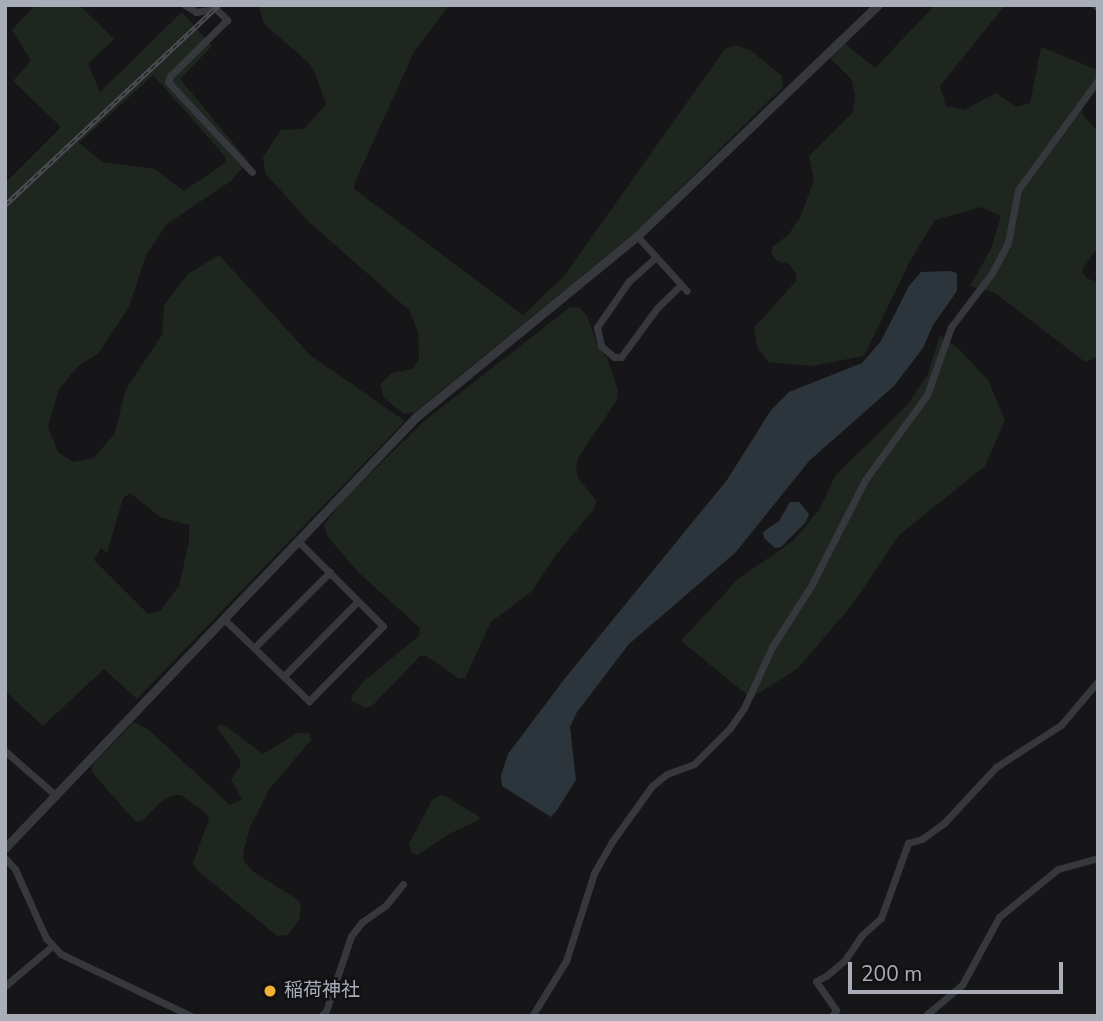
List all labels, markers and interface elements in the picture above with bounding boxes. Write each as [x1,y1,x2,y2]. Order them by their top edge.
scale bar [851,948,1066,992]
text: 200 m [861,960,922,988]
place label: 稲荷神社 [284,980,360,1002]
marker: 稲荷神社 [262,983,278,999]

